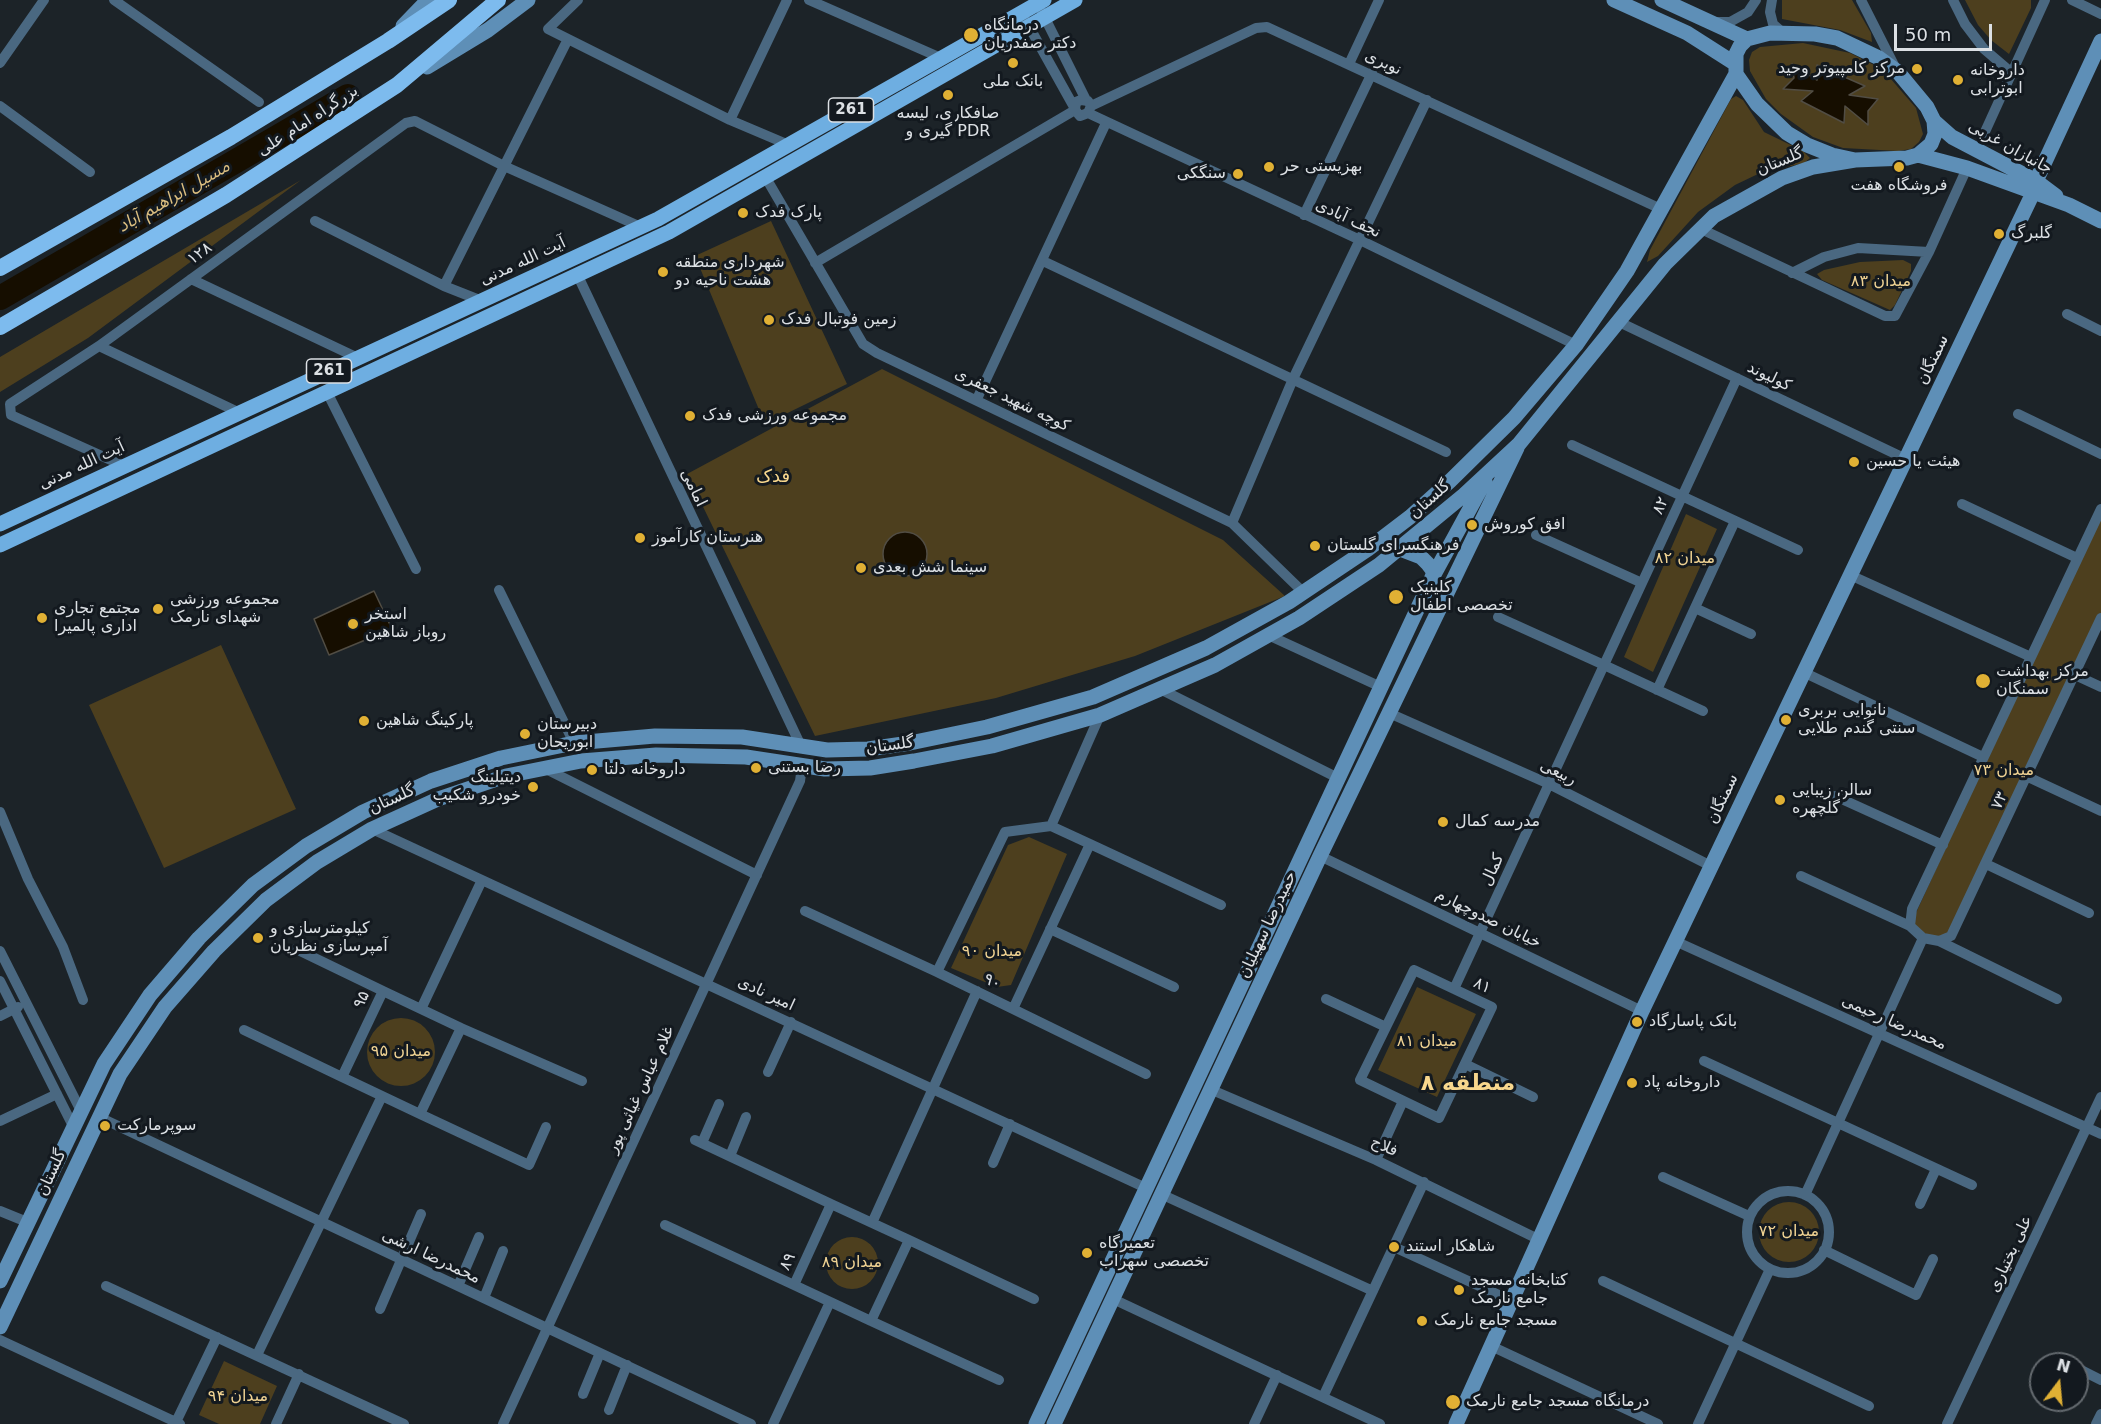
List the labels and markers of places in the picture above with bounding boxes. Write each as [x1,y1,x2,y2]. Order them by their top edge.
place label: درمانگاه دکتر صفدریان [984,16,1076,54]
marker: درمانگاه دکتر صفدریان [962,26,980,44]
marker: بانک ملی [1006,56,1020,70]
place label: مرکز کامپیوتر وحید [1778,59,1905,79]
place label: داروخانه ابوترابی [1970,61,2025,99]
marker: مرکز کامپیوتر وحید [1910,62,1924,76]
place label: بانک ملی [983,72,1043,92]
marker: داروخانه ابوترابی [1951,73,1965,87]
marker: صافکاری، لیسه گیری و PDR [941,88,955,102]
place label: صافکاری، لیسه گیری و PDR [897,104,999,142]
place label: بهزیستی حر [1281,157,1362,177]
marker: بهزیستی حر [1262,160,1276,174]
marker: فروشگاه هفت [1892,160,1906,174]
place label: سنگکی [1177,164,1226,184]
marker: سنگکی [1231,167,1245,181]
place label: فروشگاه هفت [1850,176,1948,196]
place label: پارک فدک [755,203,822,223]
marker: پارک فدک [736,206,750,220]
place label: گلبرگ [2011,224,2052,244]
marker: گلبرگ [1992,227,2006,241]
place label: شهرداری منطقه هشت ناحیه دو [675,253,785,291]
marker: شهرداری منطقه هشت ناحیه دو [656,265,670,279]
place label: زمین فوتبال فدک [781,310,897,330]
marker: زمین فوتبال فدک [762,313,776,327]
place label: مجموعه ورزشی فدک [702,406,847,426]
marker: مجموعه ورزشی فدک [683,409,697,423]
place label: هیئت یا حسین [1866,452,1960,472]
marker: هیئت یا حسین [1847,455,1861,469]
place label: افق کوروش [1484,515,1565,535]
marker: افق کوروش [1465,518,1479,532]
place label: هنرستان کارآموز [652,528,763,548]
marker: هنرستان کارآموز [633,531,647,545]
place label: فرهنگسرای گلستان [1327,536,1459,556]
marker: فرهنگسرای گلستان [1308,539,1322,553]
place label: سینما شش بعدی [873,558,987,578]
marker: سینما شش بعدی [854,561,868,575]
place label: کلینیک تخصصی اطفال [1410,578,1513,616]
marker: کلینیک تخصصی اطفال [1387,588,1405,606]
place label: مجموعه ورزشی شهدای نارمک [170,590,280,628]
place label: مجتمع تجاری اداری پالمیرا [54,599,140,637]
marker: مجموعه ورزشی شهدای نارمک [151,602,165,616]
place label: استخر روباز شاهین [365,605,446,643]
marker: مجتمع تجاری اداری پالمیرا [35,611,49,625]
marker: استخر روباز شاهین [346,617,360,631]
place label: مرکز بهداشت سمنگان [1996,662,2089,700]
marker: مرکز بهداشت سمنگان [1974,672,1992,690]
place label: نانوایی بربری سنتی گندم طلایی [1798,701,1915,739]
place label: پارکینگ شاهین [376,711,473,731]
marker: نانوایی بربری سنتی گندم طلایی [1779,713,1793,727]
marker: پارکینگ شاهین [357,714,371,728]
place label: دبیرستان ابوریحان [537,715,597,753]
marker: دبیرستان ابوریحان [518,727,532,741]
place label: رضا بستنی [768,758,841,778]
place label: داروخانه دلتا [604,760,686,780]
marker: رضا بستنی [749,761,763,775]
marker: داروخانه دلتا [585,763,599,777]
place label: دیتیلینگ خودرو شکیب [432,768,521,806]
marker: دیتیلینگ خودرو شکیب [526,780,540,794]
place label: سالن زیبایی گلچهره [1792,781,1872,819]
marker: سالن زیبایی گلچهره [1773,793,1787,807]
place label: مدرسه کمال [1455,812,1540,832]
marker: مدرسه کمال [1436,815,1450,829]
place label: کیلومترسازی و آمپرسازی نظریان [270,919,388,957]
marker: کیلومترسازی و آمپرسازی نظریان [251,931,265,945]
place label: بانک پاسارگاد [1649,1012,1737,1032]
marker: بانک پاسارگاد [1630,1015,1644,1029]
place label: داروخانه پاد [1644,1073,1720,1093]
marker: داروخانه پاد [1625,1076,1639,1090]
place label: سوپرمارکت [117,1116,196,1136]
marker: سوپرمارکت [98,1119,112,1133]
place label: تعمیرگاه تخصصی سهراب [1099,1234,1209,1272]
place label: شاهکار استند [1406,1237,1495,1257]
marker: شاهکار استند [1387,1240,1401,1254]
marker: تعمیرگاه تخصصی سهراب [1080,1246,1094,1260]
place label: کتابخانه مسجد جامع نارمک [1471,1271,1568,1309]
marker: کتابخانه مسجد جامع نارمک [1452,1283,1466,1297]
place label: مسجد جامع نارمک [1434,1311,1558,1331]
marker: مسجد جامع نارمک [1415,1314,1429,1328]
place label: درمانگاه مسجد جامع نارمک [1466,1392,1649,1412]
marker: درمانگاه مسجد جامع نارمک [1444,1393,1462,1411]

